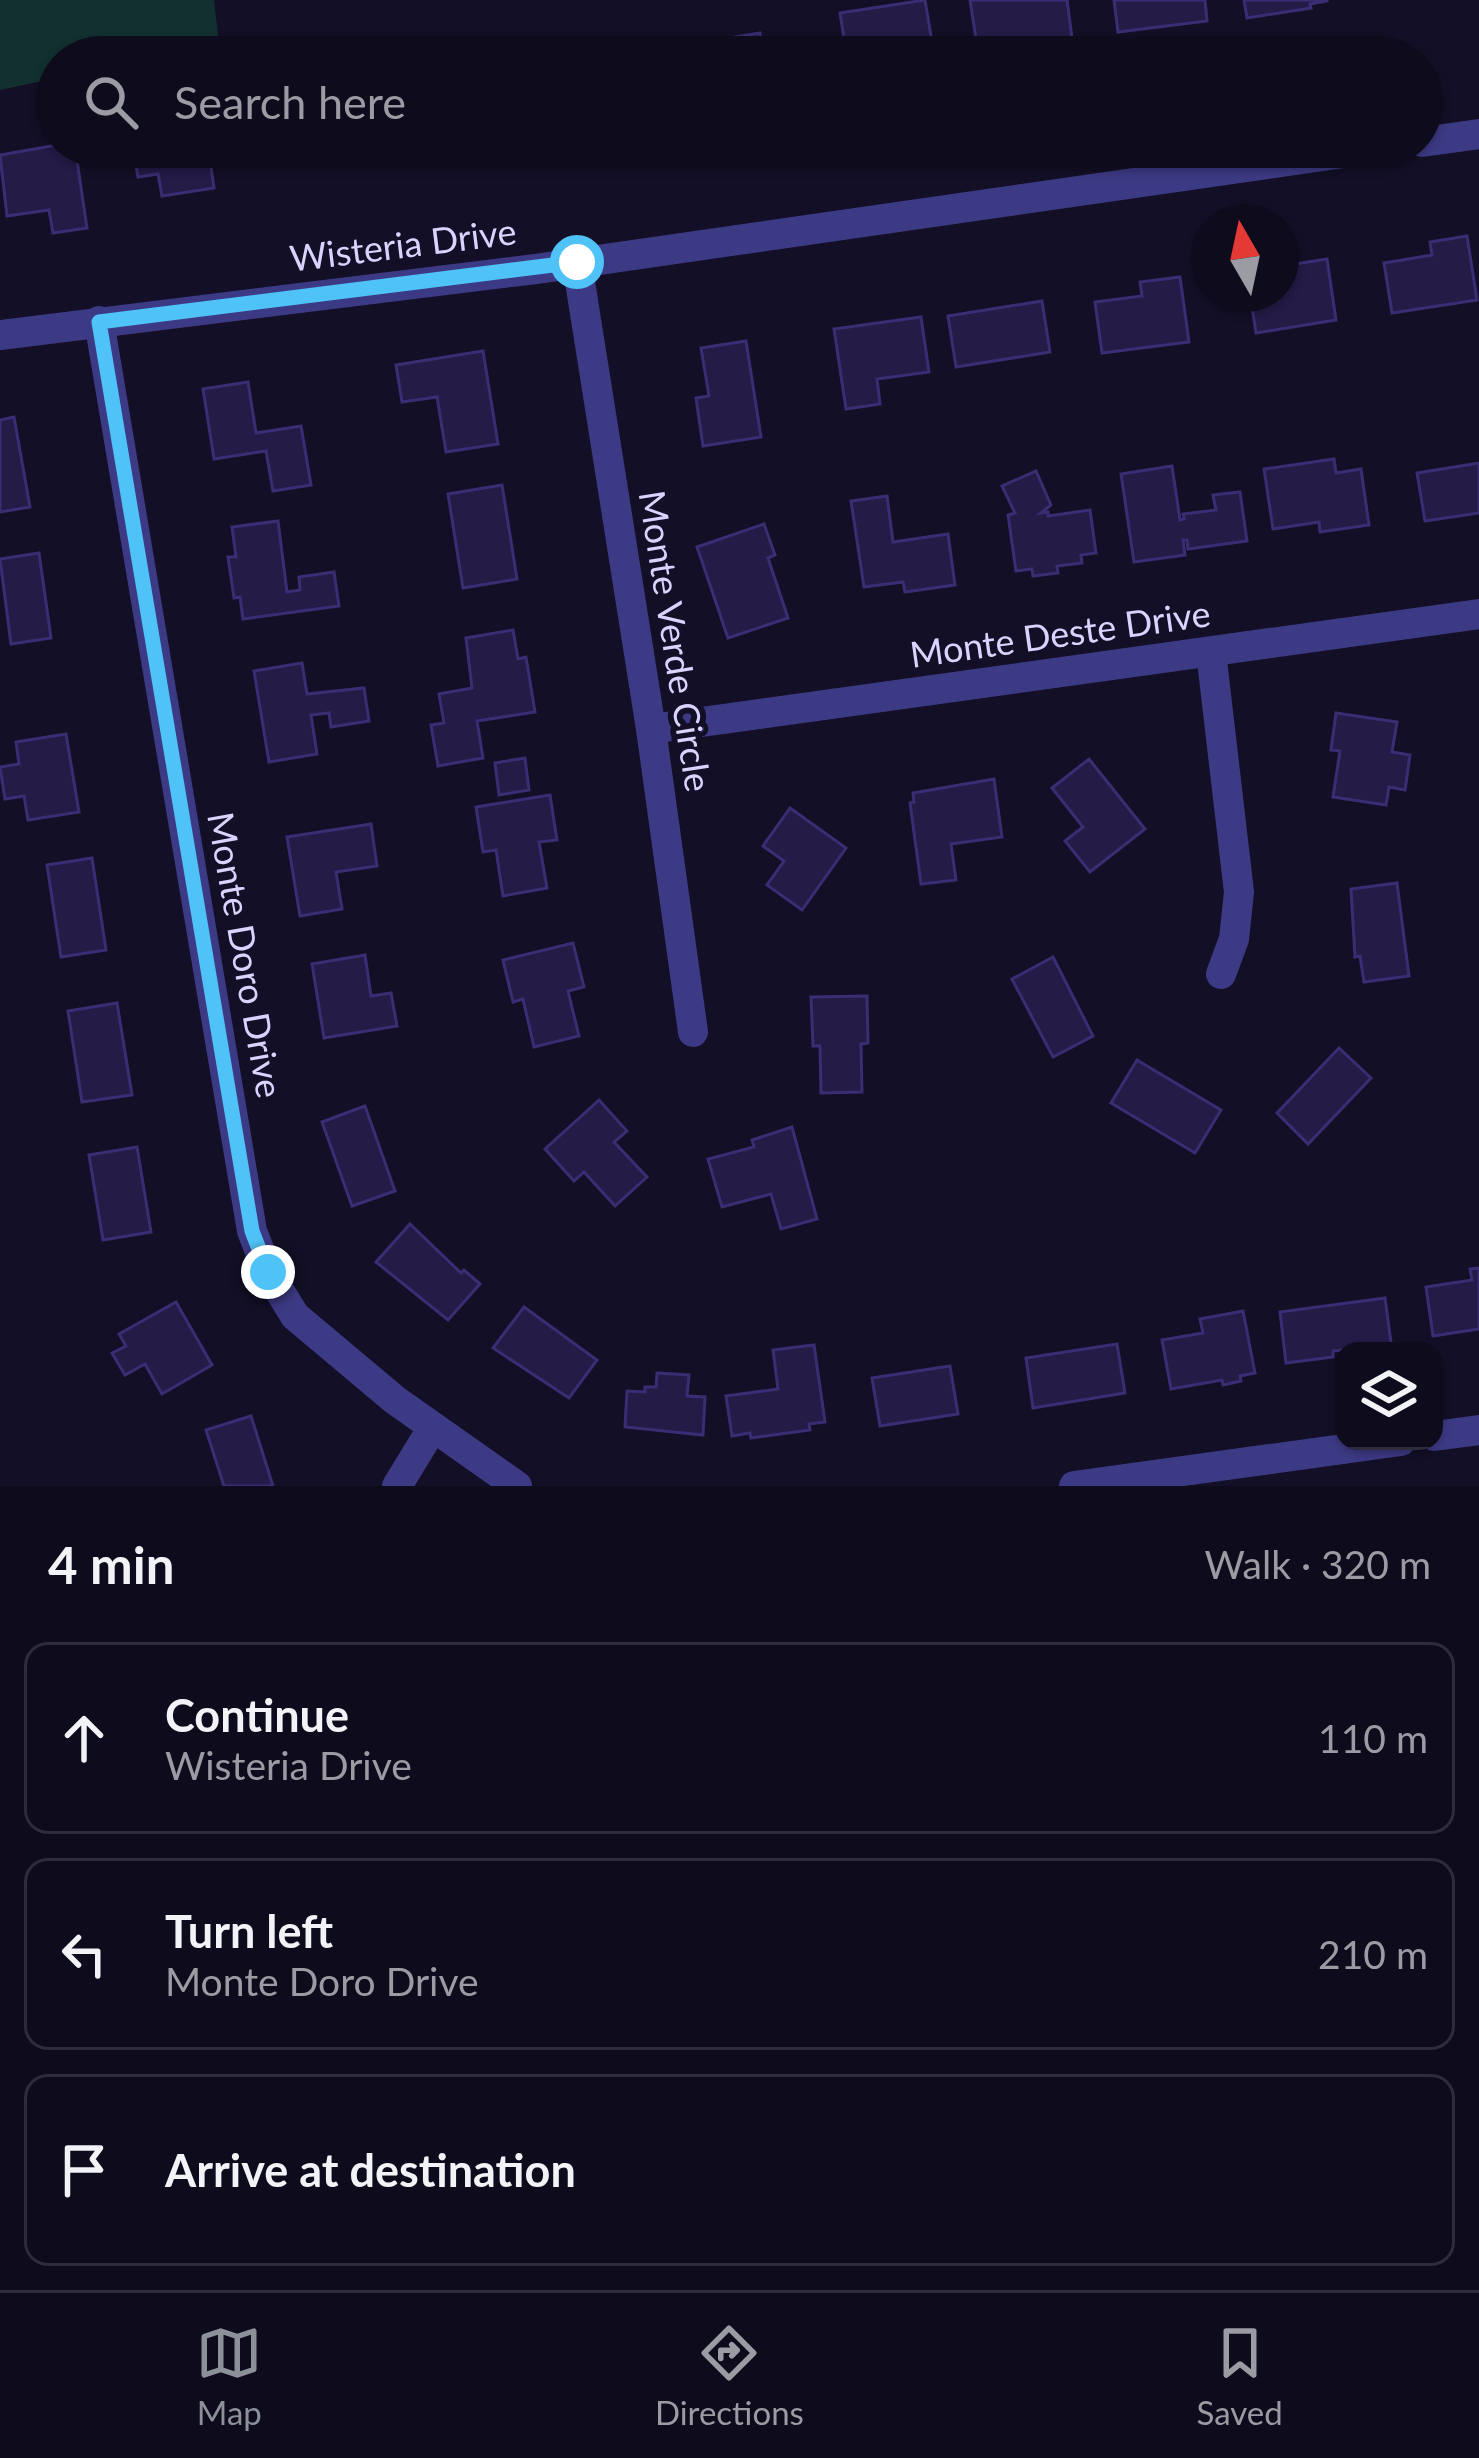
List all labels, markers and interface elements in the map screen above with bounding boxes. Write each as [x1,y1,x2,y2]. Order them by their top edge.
search box [36,36,1443,168]
icon: search [78,69,144,135]
text: Search here [174,75,406,129]
north arrow [1191,204,1299,312]
street label: Wisteria Drive [287,208,519,280]
route start [550,235,604,289]
street label: Monte Verde Circle [630,487,722,794]
street label: Monte Deste Drive [907,590,1213,676]
street label: Monte Doro Drive [199,808,293,1101]
route end [241,1245,295,1299]
map controls [1335,1342,1443,1450]
button: layers [1335,1342,1443,1450]
text: 4 min [48,1534,174,1595]
text: Walk · 320 m [1204,1541,1431,1587]
text: Continue [165,1688,349,1742]
icon: ahead [51,1705,117,1771]
text: 110 m [1318,1715,1428,1761]
text: Wisteria Drive [165,1742,412,1788]
text: Turn left [165,1904,333,1958]
icon: left [51,1921,117,1987]
text: 210 m [1318,1931,1428,1977]
text: Monte Doro Drive [165,1958,479,2004]
icon: arrive [51,2137,117,2203]
text: Arrive at destination [165,2143,576,2197]
tab: Map [196,2320,262,2432]
tab: Directions [655,2320,804,2432]
tab: Saved [1196,2320,1283,2432]

